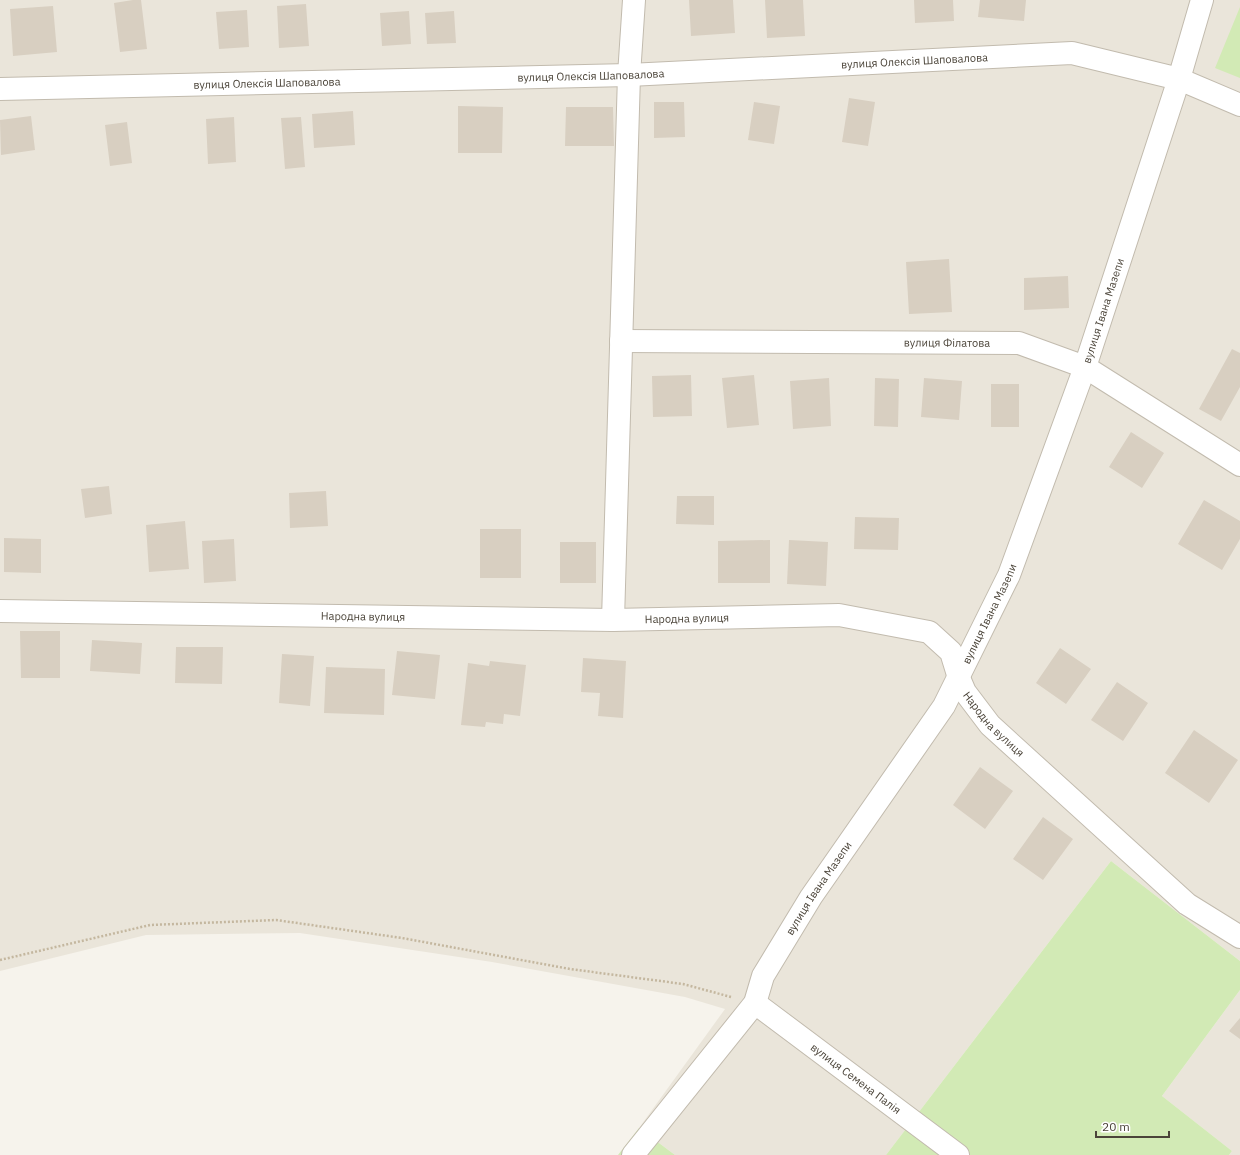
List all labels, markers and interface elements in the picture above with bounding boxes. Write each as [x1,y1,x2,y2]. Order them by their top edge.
street label: вулиця Олексія Шаповалова [841,50,988,71]
street label: вулиця Олексія Шаповалова [517,66,665,84]
street label: вулиця Олексія Шаповалова [193,74,341,92]
street label: вулиця Івана Мазепи [1080,257,1127,365]
street label: вулиця Філатова [904,335,990,350]
street label: вулиця Івана Мазепи [959,562,1019,666]
street label: Народна вулиця [321,609,405,624]
street label: Народна вулиця [645,610,729,626]
street label: Народна вулиця [960,689,1027,760]
street label: вулиця Івана Мазепи [783,839,855,938]
street label: вулиця Семена Палія [808,1040,904,1117]
scale bar [1096,1113,1169,1139]
text: 20 m [1102,1119,1130,1134]

